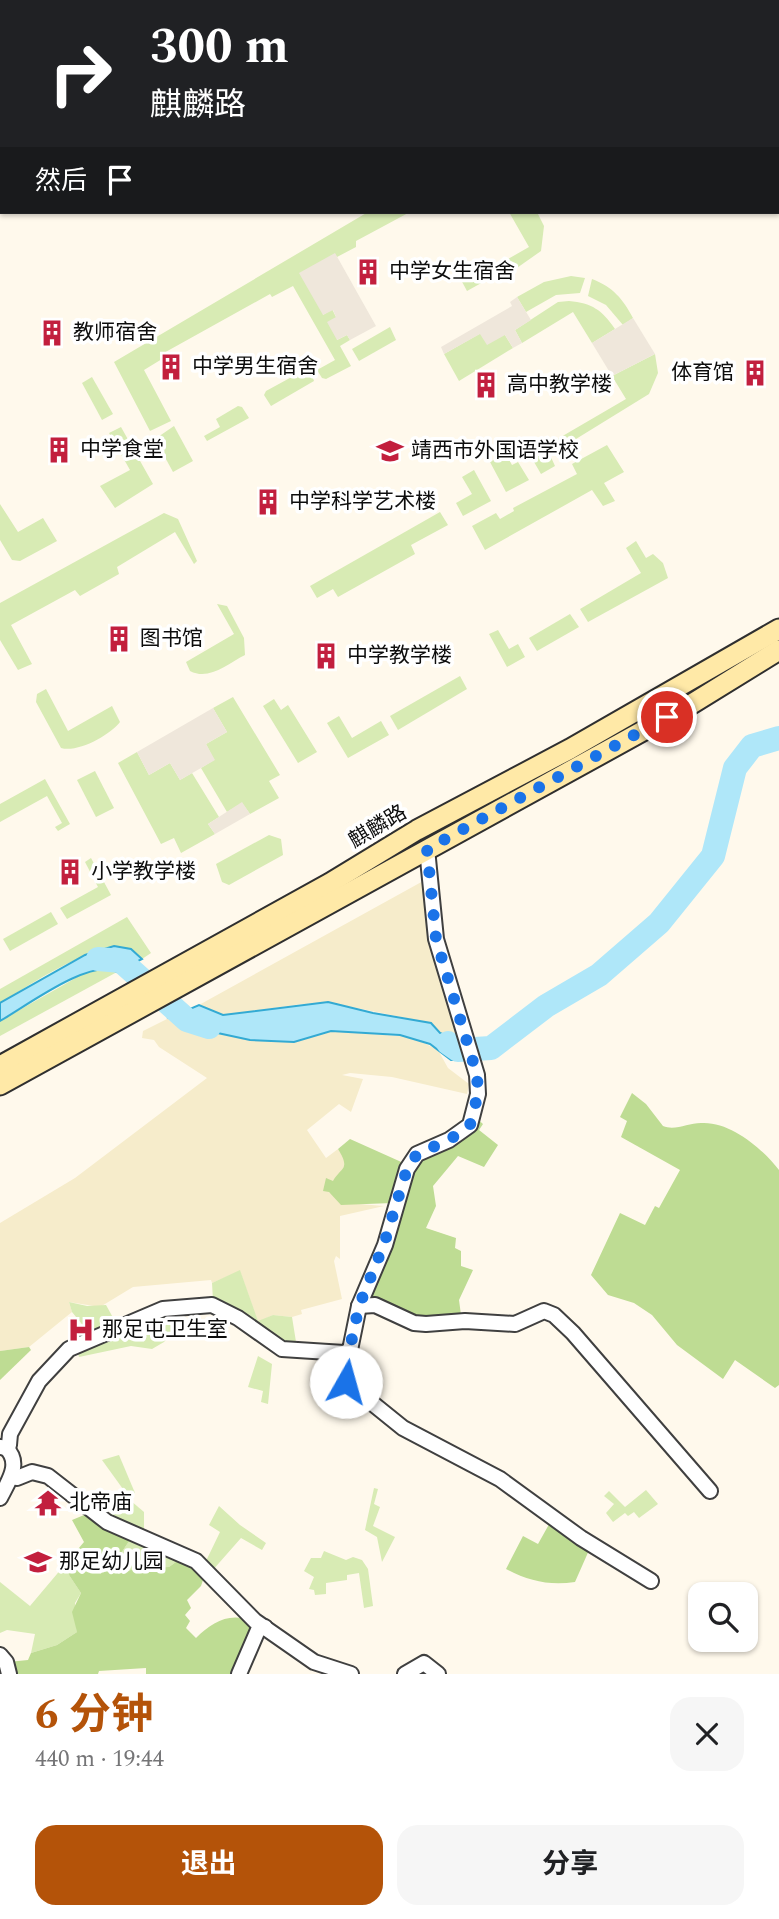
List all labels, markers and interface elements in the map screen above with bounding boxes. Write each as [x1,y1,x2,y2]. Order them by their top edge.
text: 300 m [150,10,289,85]
icon: right [35,28,126,119]
text: 麒麟路 [150,81,246,130]
text: 然后 [35,161,87,201]
icon: arrive [101,161,139,199]
place label: 中学女生宿舍 [389,256,515,288]
building icon: 中学女生宿舍 [353,257,383,287]
place label: 教师宿舍 [73,317,157,349]
building icon: 教师宿舍 [37,318,67,348]
place label: 中学男生宿舍 [192,351,318,383]
building icon: 中学男生宿舍 [156,352,186,382]
place label: 体育馆 [671,357,734,389]
building icon: 体育馆 [740,358,770,388]
place label: 高中教学楼 [507,369,612,401]
building icon: 高中教学楼 [471,370,501,400]
place label: 中学食堂 [80,434,164,466]
building icon: 中学食堂 [44,435,74,465]
place label: 靖西市外国语学校 [411,435,579,467]
school or university icon: 靖西市外国语学校 [375,436,405,466]
place label: 中学科学艺术楼 [289,486,436,518]
building icon: 中学科学艺术楼 [253,487,283,517]
place label: 图书馆 [140,623,203,655]
building icon: 图书馆 [104,624,134,654]
place label: 中学教学楼 [347,640,452,672]
building icon: 中学教学楼 [311,641,341,671]
pin [637,687,697,747]
icon: arrive [648,698,686,736]
street label: 麒麟路 [343,797,413,857]
place label: 小学教学楼 [91,856,196,888]
building icon: 小学教学楼 [55,857,85,887]
place label: 那足屯卫生室 [102,1314,228,1346]
hospital icon: 那足屯卫生室 [66,1315,96,1345]
position arrow [309,1345,383,1419]
place label: 北帝庙 [69,1487,132,1519]
temple icon: 北帝庙 [33,1488,63,1518]
place label: 那足幼儿园 [59,1546,164,1578]
school or university icon: 那足幼儿园 [23,1547,53,1577]
map controls [688,1582,758,1652]
button: search [688,1582,758,1652]
text: 6 分钟 [35,1684,153,1747]
button: close [670,1697,744,1771]
text: 440 m · 19:44 [35,1742,164,1777]
button: 退出 [35,1825,383,1905]
button: 分享 [397,1825,744,1905]

